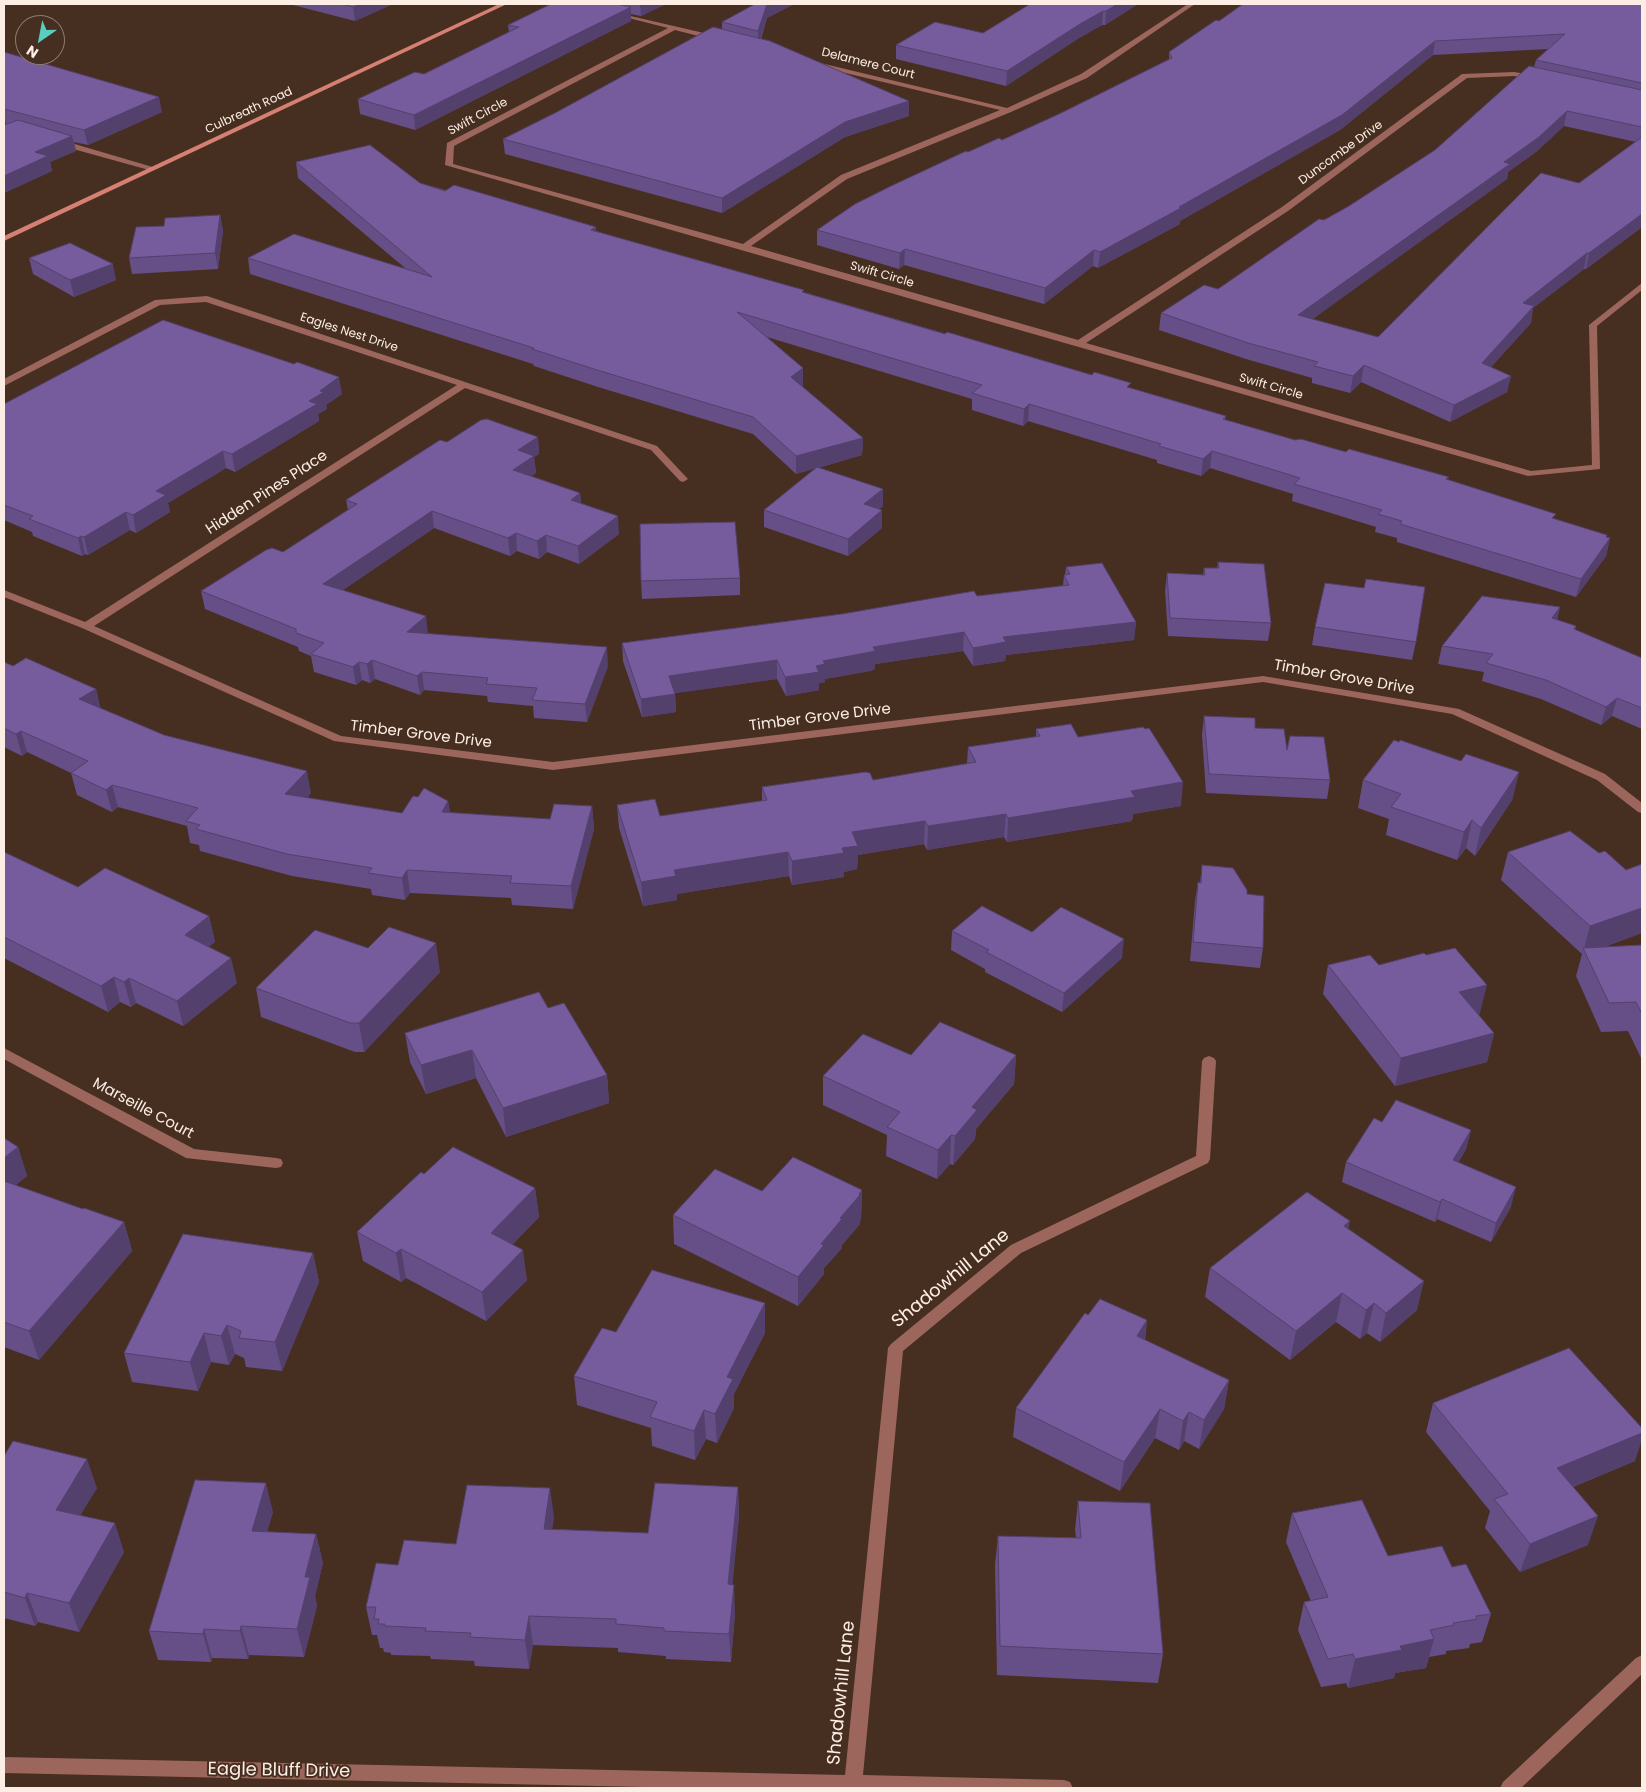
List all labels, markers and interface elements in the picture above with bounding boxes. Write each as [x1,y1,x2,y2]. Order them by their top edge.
north arrow [15,15,65,65]
text: N [23,40,42,63]
street label: Delamere Court [820,45,916,83]
street label: Culbreath Road [203,85,295,137]
street label: Swift Circle [446,95,510,139]
street label: Duncombe Drive [1296,118,1386,188]
street label: Swift Circle [848,259,916,291]
street label: Eagles Nest Drive [298,310,400,356]
street label: Swift Circle [1237,371,1305,403]
street label: Hidden Pines Place [203,447,331,539]
street label: Timber Grove Drive [1272,657,1416,699]
street label: Timber Grove Drive [748,700,892,736]
street label: Timber Grove Drive [349,717,493,753]
street label: Marseille Court [89,1075,197,1143]
street label: Shadowhill Lane [888,1225,1014,1333]
street label: Shadowhill Lane [824,1620,860,1766]
street label: Eagle Bluff Drive [207,1759,351,1783]

